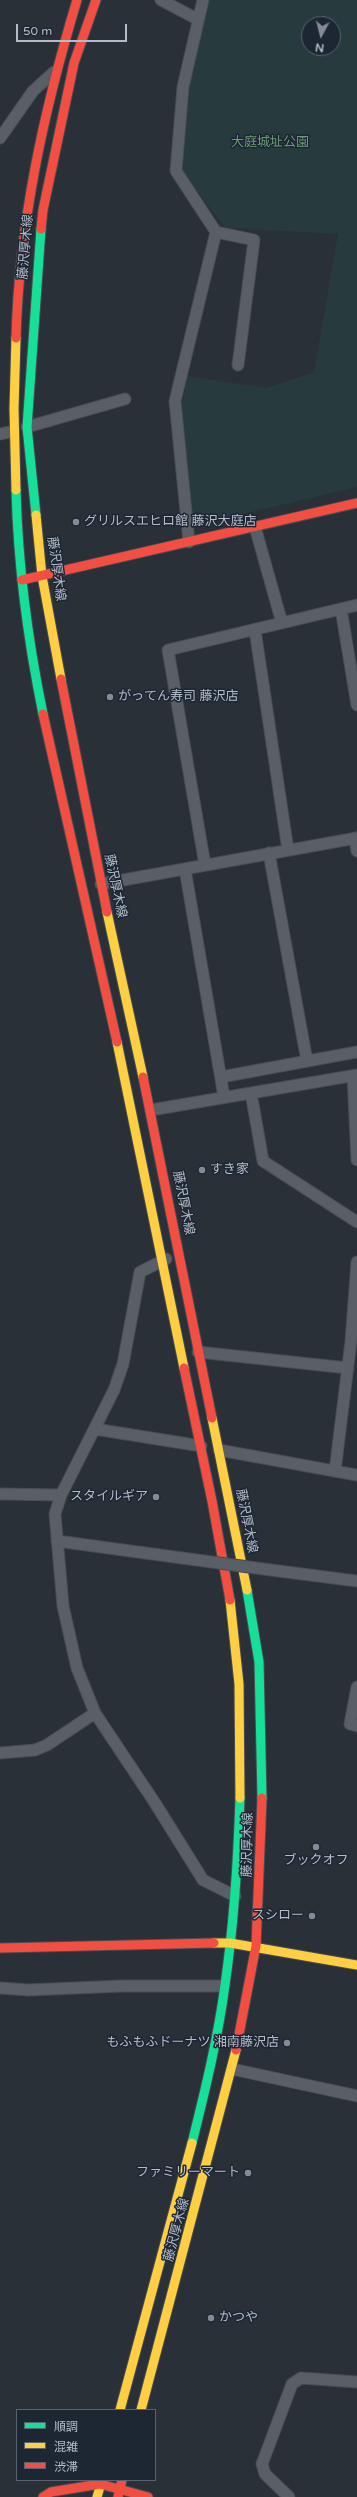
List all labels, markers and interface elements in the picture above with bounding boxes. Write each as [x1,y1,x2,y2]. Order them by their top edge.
scale bar [18,16,129,42]
north arrow [301,16,341,56]
text: 50 m [23,24,52,38]
text: N [314,40,325,54]
park label: 大庭城址公園 [231,135,309,151]
street label: 藤沢厚木線 [15,214,37,280]
place label: グリルスエヒロ館 藤沢大庭店 [84,514,256,530]
marker: グリルスエヒロ館 藤沢大庭店 [71,517,81,527]
street label: 藤沢厚木線 [44,536,68,602]
place label: がってん寿司 藤沢店 [118,689,238,705]
marker: がってん寿司 藤沢店 [105,692,115,702]
street label: 藤沢厚木線 [101,853,129,919]
place label: すき家 [210,1162,249,1178]
marker: すき家 [197,1165,207,1175]
street label: 藤沢厚木線 [169,1170,197,1236]
street label: 藤沢厚木線 [232,1488,260,1554]
place label: スタイルギア [70,1489,148,1505]
marker: スタイルギア [151,1492,161,1502]
street label: 藤沢厚木線 [240,1812,256,1878]
marker: ブックオフ [311,1842,321,1852]
place label: ブックオフ [284,1853,348,1869]
place label: スシロー [252,1908,304,1924]
marker: スシロー [307,1911,317,1921]
place label: もふもふドーナツ 湘南藤沢店 [107,2035,279,2051]
marker: もふもふドーナツ 湘南藤沢店 [282,2038,292,2048]
place label: ファミリーマート [136,2165,240,2181]
marker: ファミリーマート [243,2168,253,2178]
street label: 藤沢厚木線 [161,2197,193,2263]
place label: かつや [219,2310,258,2326]
marker: かつや [206,2313,216,2323]
legend [16,2409,156,2481]
text: 順調 [54,2420,78,2434]
text: 混雑 [54,2440,78,2454]
text: 渋滞 [54,2460,78,2474]

